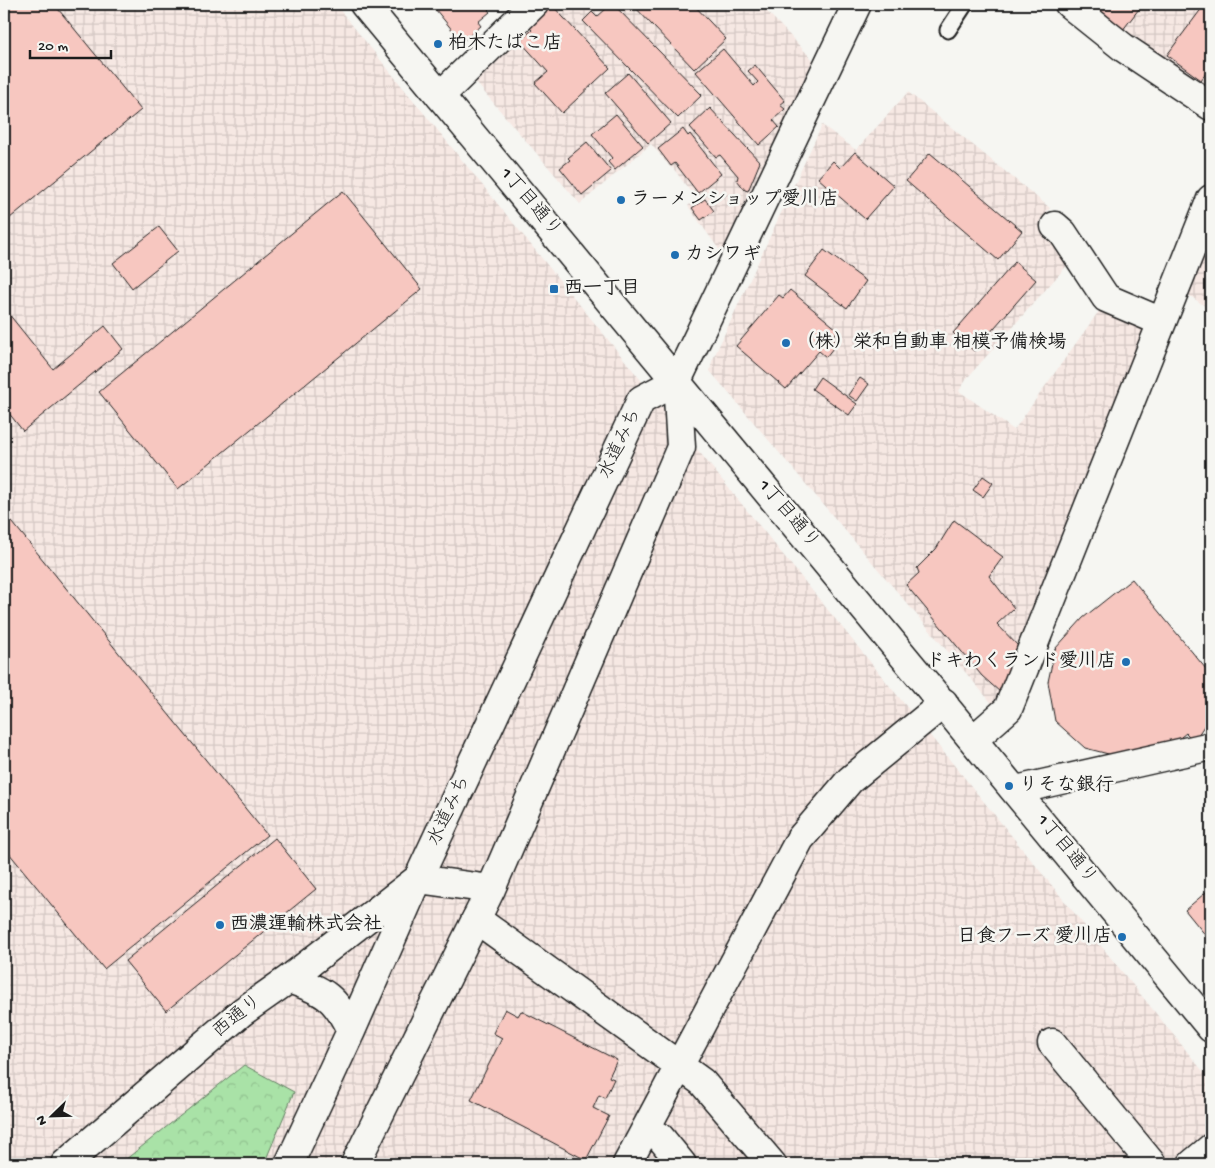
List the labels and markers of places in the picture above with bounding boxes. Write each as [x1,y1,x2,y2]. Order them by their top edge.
place label: 柏木たばこ店 [448,32,562,56]
marker: 柏木たばこ店 [432,38,444,50]
place label: ラーメンショップ愛川店 [631,188,838,212]
marker: ラーメンショップ愛川店 [615,194,627,206]
place label: カシワギ [685,244,761,267]
marker: カシワギ [669,249,681,261]
place label: 西一丁目 [564,278,640,301]
marker: 西一丁目 [548,283,560,295]
place label: （株）栄和自動車 相模予備検場 [796,330,1067,355]
marker: （株）栄和自動車 相模予備検場 [780,337,792,349]
place label: ドキわくランド愛川店 [926,650,1116,674]
marker: ドキわくランド愛川店 [1120,656,1132,668]
place label: りそな銀行 [1019,774,1114,798]
marker: りそな銀行 [1003,780,1015,792]
place label: 西濃運輸株式会社 [230,913,382,937]
marker: 西濃運輸株式会社 [214,919,226,931]
place label: 日食フーズ 愛川店 [957,925,1112,949]
marker: 日食フーズ 愛川店 [1116,931,1128,943]

